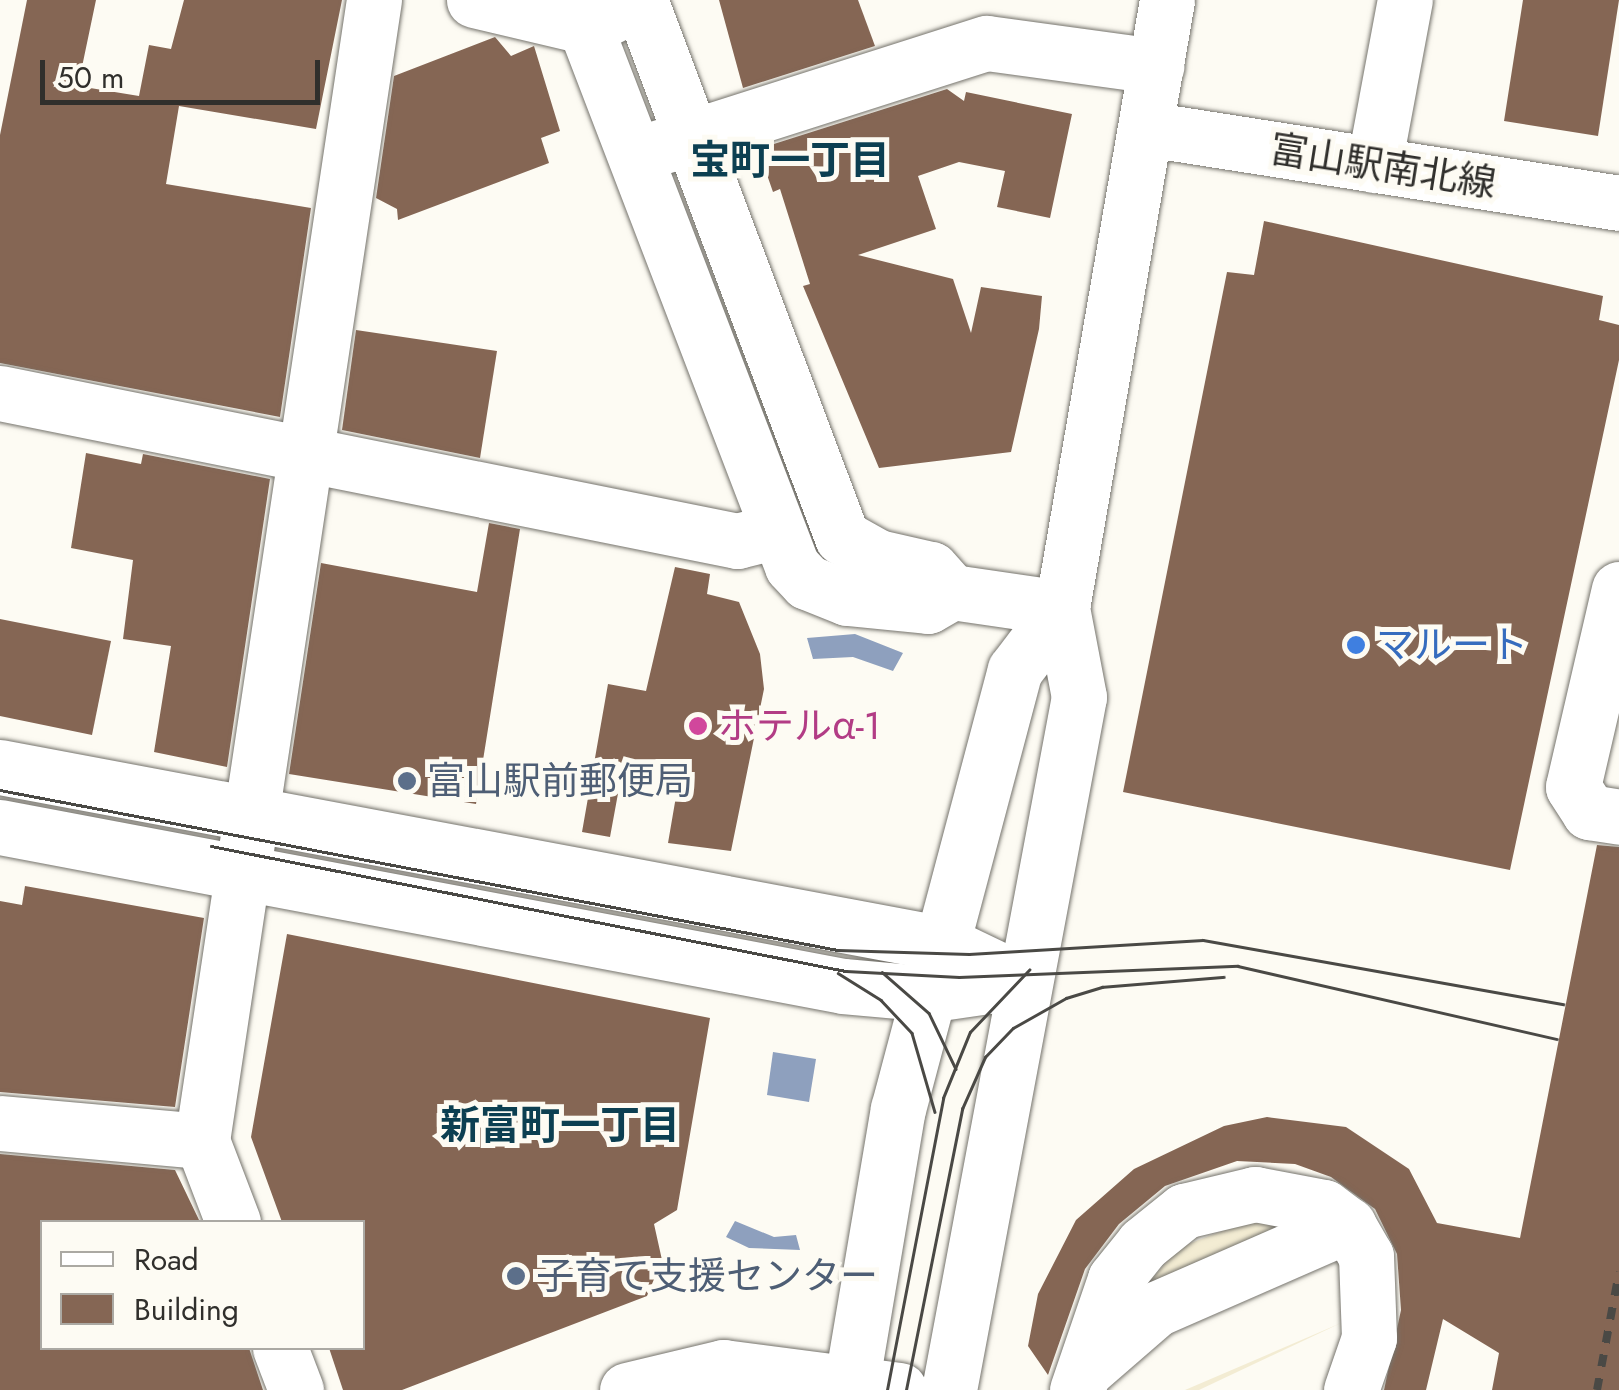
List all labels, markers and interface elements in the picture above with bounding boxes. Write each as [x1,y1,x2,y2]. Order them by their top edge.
scale bar [45,40,325,102]
text: 50 m [57,56,124,99]
street label: 富山駅南北線 [1267,126,1499,206]
district label: 宝町一丁目 [690,136,890,184]
place label: マルート [1376,622,1528,668]
marker: マルート [1345,634,1367,656]
place label: ホテルα-1 [718,703,881,749]
marker: ホテルα-1 [687,715,709,737]
place label: 富山駅前郵便局 [427,758,693,804]
marker: 富山駅前郵便局 [396,770,418,792]
district label: 新富町一丁目 [440,1101,680,1149]
legend [40,1220,365,1350]
text: Road [134,1238,199,1281]
place label: 子育て支援センター [536,1253,878,1299]
marker: 子育て支援センター [505,1265,527,1287]
text: Building [134,1288,239,1331]

